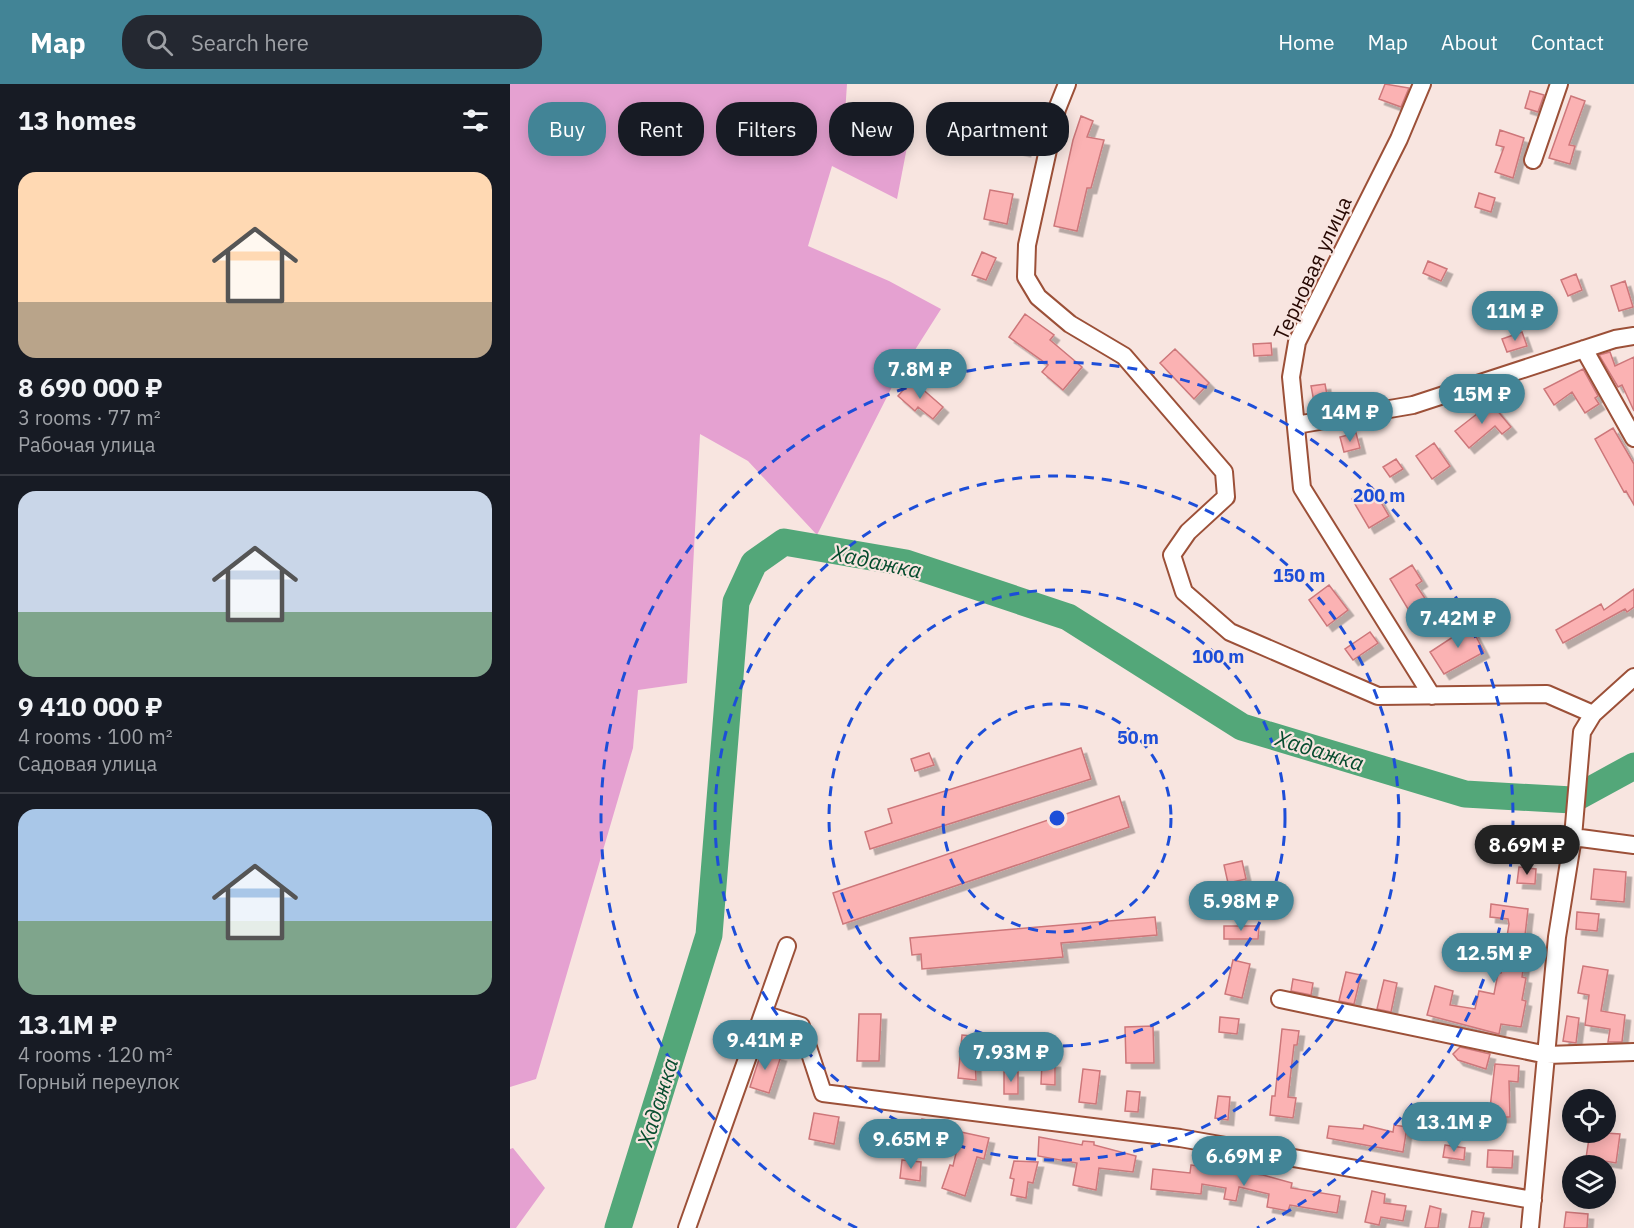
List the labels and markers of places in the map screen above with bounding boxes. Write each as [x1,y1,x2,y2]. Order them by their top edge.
pin: 11M ₽ [1473,291,1557,342]
pin: 7.8M ₽ [871,349,969,400]
pin: 15M ₽ [1440,374,1524,425]
pin: 14M ₽ [1308,392,1392,443]
pin: 7.42M ₽ [1403,598,1513,649]
centre of rings [1047,808,1067,828]
pin: 8.69M ₽ [1472,825,1582,876]
pin: 5.98M ₽ [1186,881,1296,932]
pin: 12.5M ₽ [1439,933,1549,984]
pin: 9.41M ₽ [710,1020,820,1071]
pin: 7.93M ₽ [956,1032,1066,1083]
pin: 13.1M ₽ [1399,1102,1509,1153]
pin: 9.65M ₽ [856,1119,966,1170]
pin: 6.69M ₽ [1189,1136,1299,1187]

